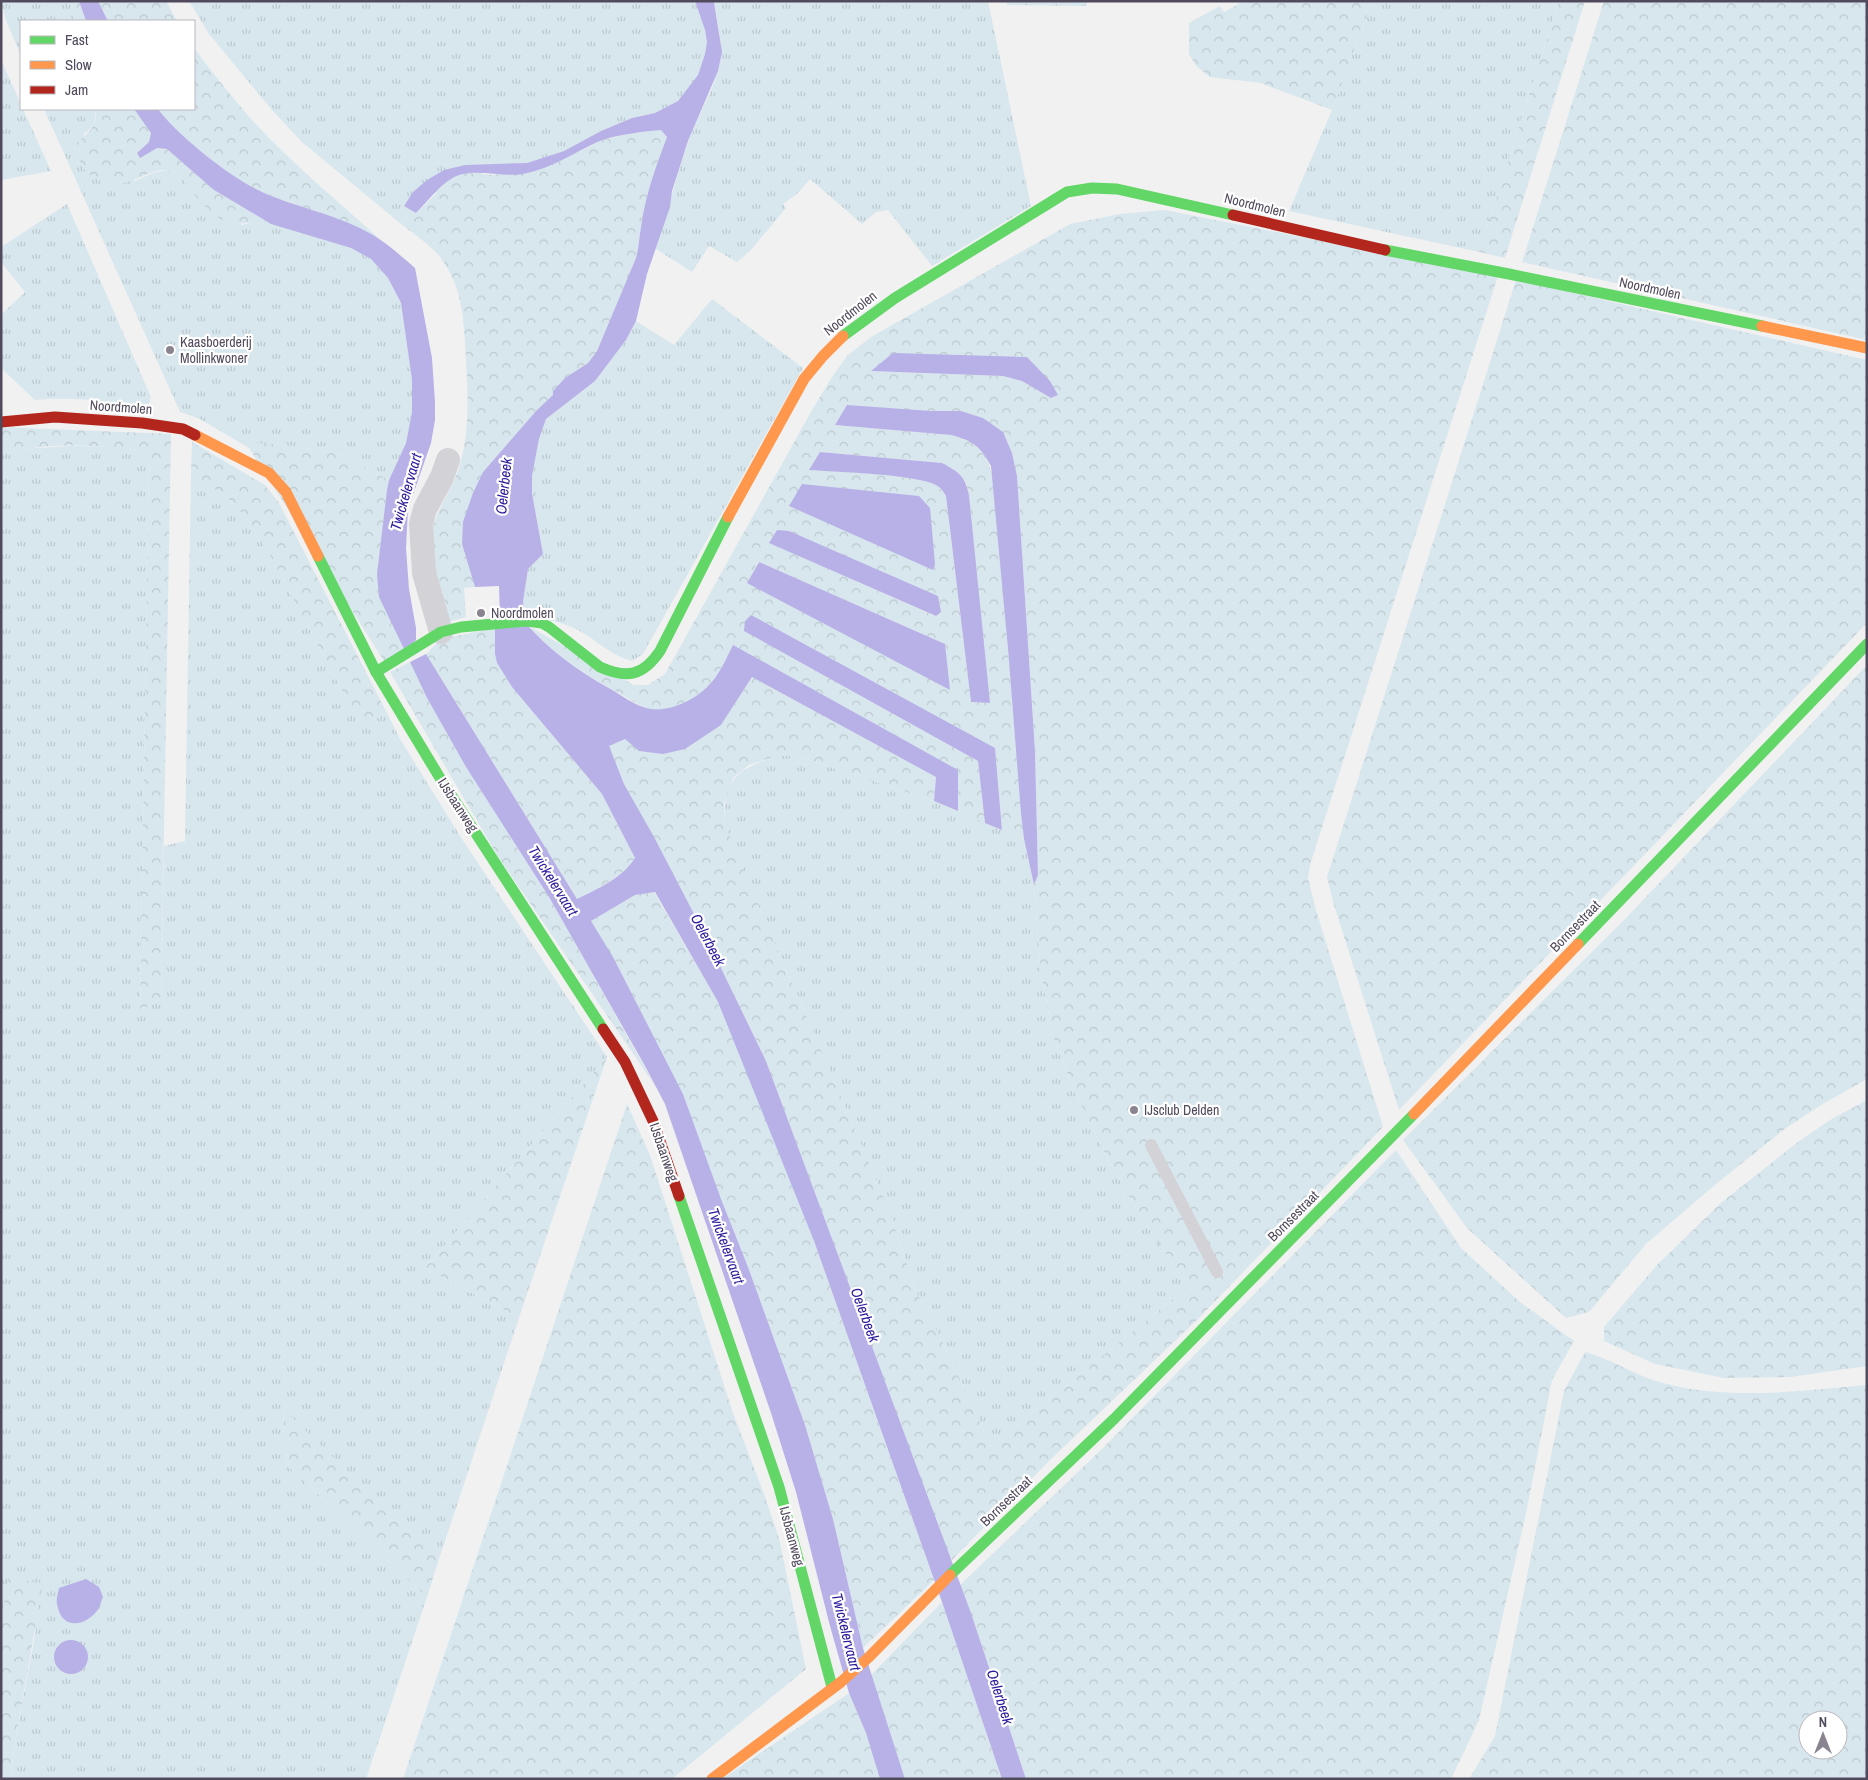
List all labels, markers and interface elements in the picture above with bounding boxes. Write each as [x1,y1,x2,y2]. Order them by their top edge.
legend [20,20,195,110]
text: Fast [65,29,89,50]
text: Slow [65,54,92,75]
text: Jam [65,79,88,100]
street label: Noordmolen [1222,189,1288,221]
street label: Noordmolen [1618,273,1682,303]
street label: Noordmolen [820,287,880,339]
place label: Kaasboerderij Mollinkwoner [180,333,251,367]
marker: Kaasboerderij Mollinkwoner [164,344,176,356]
street label: Noordmolen [89,396,153,418]
water label: Twickelervaart [385,450,427,533]
water label: Oelerbeek [490,456,517,515]
place label: Noordmolen [491,604,554,622]
marker: Noordmolen [475,607,487,619]
street label: IJsbaanweg [434,774,483,836]
water label: Twickelervaart [524,842,584,920]
street label: Bornsestraat [1546,896,1604,956]
water label: Oelerbeek [686,910,731,970]
place label: IJsclub Delden [1144,1101,1219,1119]
marker: IJsclub Delden [1128,1104,1140,1116]
street label: IJsbaanweg [646,1120,683,1184]
street label: Bornsestraat [1264,1187,1322,1245]
water label: Twickelervaart [703,1205,750,1287]
water label: Oelerbeek [846,1285,885,1346]
street label: Bornsestraat [976,1472,1036,1530]
street label: IJsbaanweg [775,1504,809,1569]
water label: Twickelervaart [827,1591,866,1673]
water label: Oelerbeek [982,1667,1019,1728]
north arrow [1798,1710,1848,1760]
text: N [1819,1713,1827,1731]

